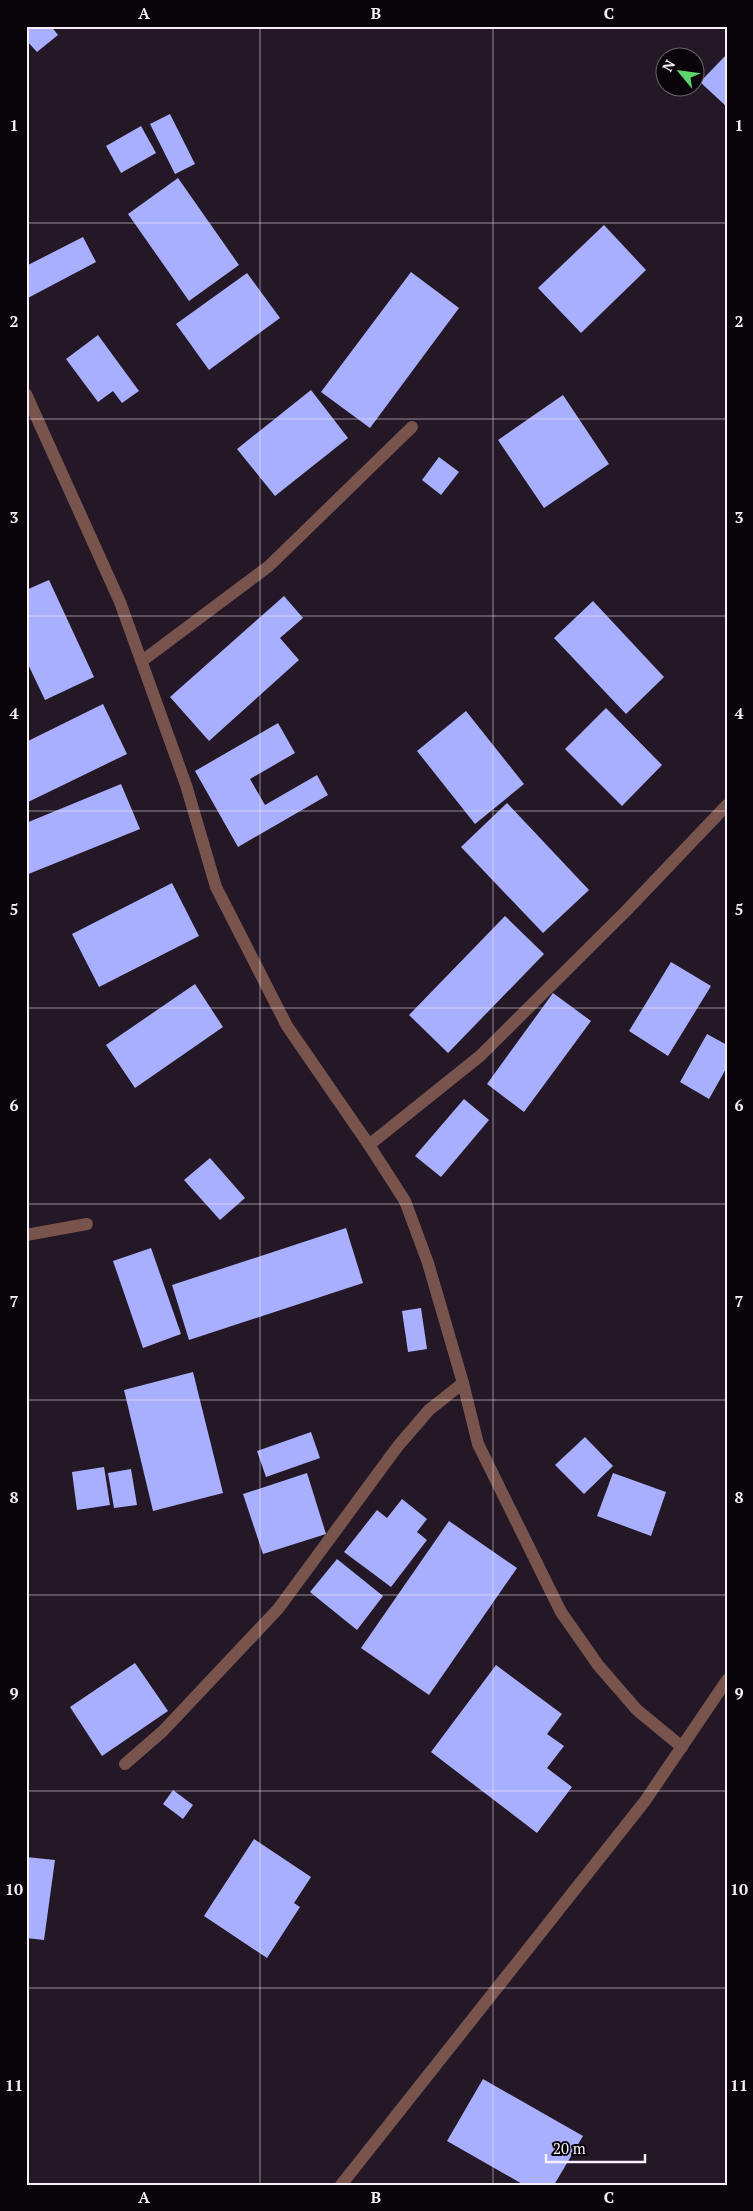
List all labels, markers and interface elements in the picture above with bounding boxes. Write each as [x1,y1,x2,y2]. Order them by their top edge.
text: A [138,2,150,24]
text: B [371,2,381,24]
text: C [604,2,614,24]
north arrow [656,48,706,98]
text: N [657,56,679,75]
text: 1 [9,114,19,136]
text: 1 [734,114,744,136]
text: 2 [9,310,19,332]
text: 2 [734,310,744,332]
text: 3 [9,506,19,528]
text: 3 [734,506,744,528]
text: 4 [9,702,19,724]
text: 4 [734,702,744,724]
text: 5 [9,898,19,920]
text: 5 [734,898,744,920]
text: 6 [9,1094,19,1116]
text: 6 [734,1094,744,1116]
text: 7 [9,1290,19,1312]
text: 7 [734,1290,744,1312]
text: 8 [9,1486,19,1508]
text: 8 [734,1486,744,1508]
text: 9 [9,1682,19,1704]
text: 9 [734,1682,744,1704]
text: 10 [5,1878,23,1900]
text: 10 [730,1878,748,1900]
text: 11 [5,2074,23,2096]
text: 11 [730,2074,748,2096]
scale bar [546,2131,644,2163]
text: 20 m [553,2138,586,2158]
text: A [138,2186,150,2208]
text: B [371,2186,381,2208]
text: C [604,2186,614,2208]

